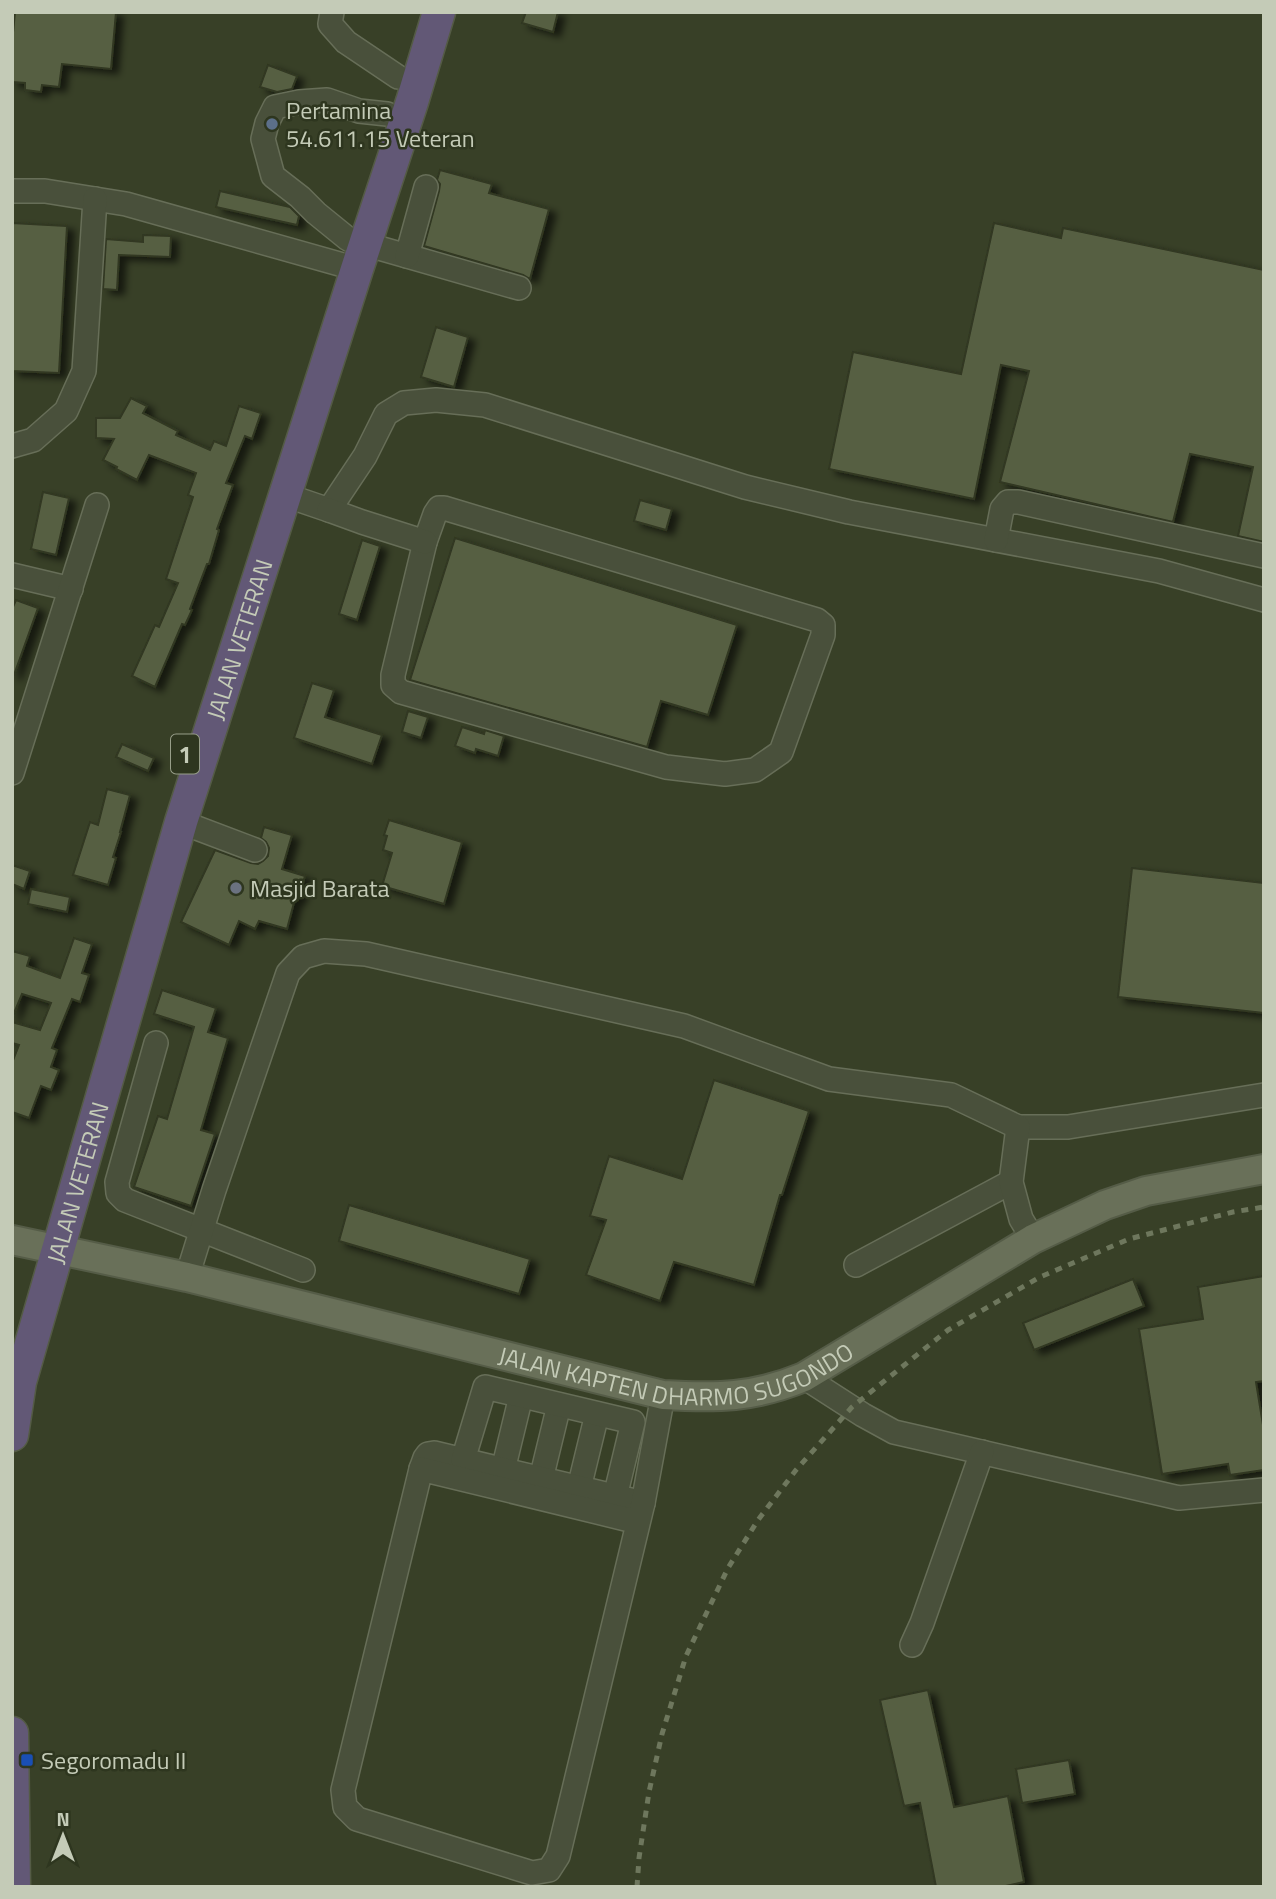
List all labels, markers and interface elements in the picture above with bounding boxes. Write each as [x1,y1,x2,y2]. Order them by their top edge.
place label: Pertamina 54.611.15 Veteran [286,92,475,156]
marker: Pertamina 54.611.15 Veteran [264,116,280,132]
street label: JALAN VETERAN [197,554,282,724]
road number: 1 [171,734,199,774]
place label: Masjid Barata [250,870,389,906]
marker: Masjid Barata [228,880,244,896]
street label: JALAN VETERAN [37,1097,118,1268]
street label: JALAN KAPTEN DHARMO SUGONDO [491,1329,859,1365]
text: JALAN KAPTEN DHARMO SUGONDO [495,1333,860,1414]
place label: Segoromadu II [41,1742,187,1778]
marker: Segoromadu II [19,1752,35,1768]
north arrow [28,1801,98,1871]
text: N [56,1804,70,1833]

